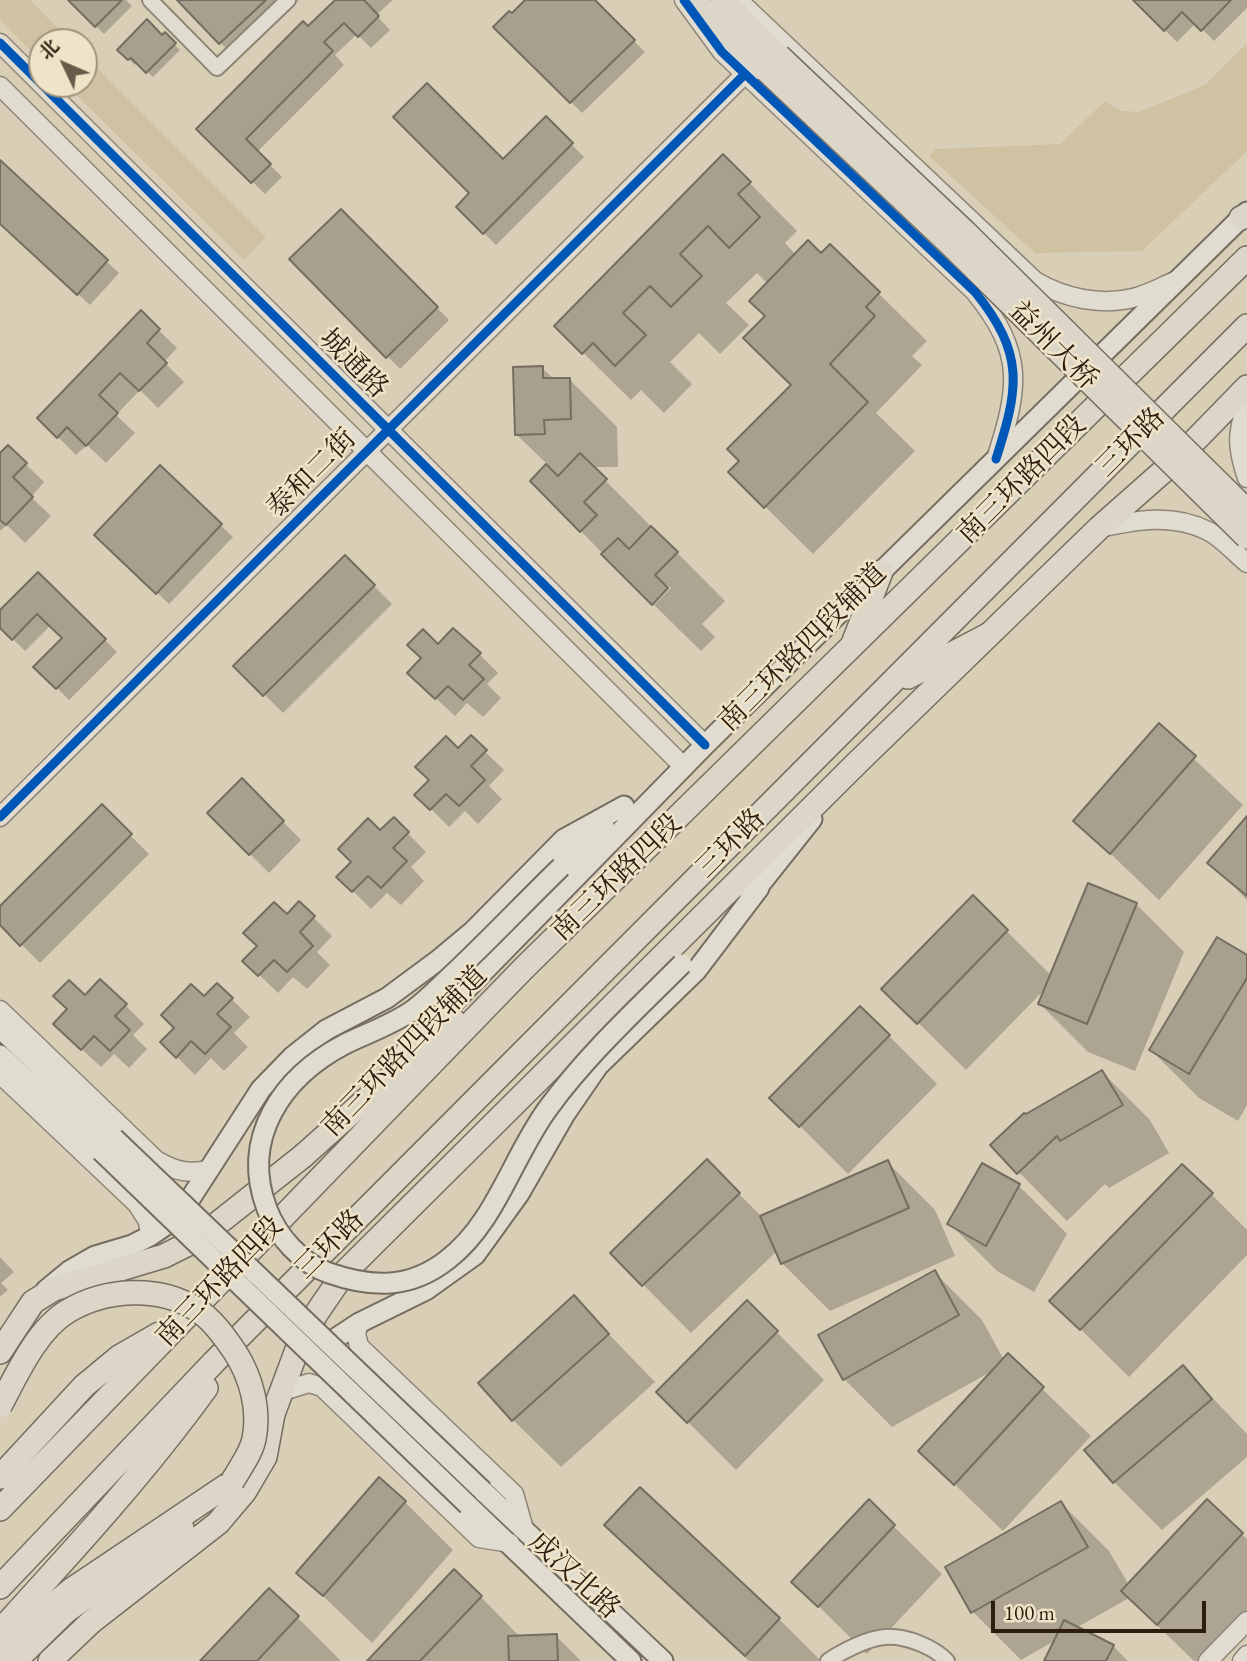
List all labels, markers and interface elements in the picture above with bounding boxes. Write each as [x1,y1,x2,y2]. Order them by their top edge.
north arrow [28,28,98,98]
text: 北 [33,34,65,65]
street label: 益州大桥 [1002,295,1104,397]
street label: 城通路 [311,322,395,406]
street label: 三环路 [1089,401,1173,485]
street label: 南三环路四段 [951,409,1093,551]
street label: 泰和二街 [261,423,363,525]
street label: 南三环路四段辅道 [712,557,894,739]
street label: 三环路 [689,802,773,886]
street label: 南三环路四段 [545,808,689,948]
street label: 南三环路四段辅道 [315,960,495,1144]
street label: 三环路 [288,1203,372,1287]
street label: 南三环路四段 [150,1210,290,1354]
street label: 成汉北路 [522,1526,626,1626]
scale bar [995,1588,1210,1632]
text: 100 m [1004,1599,1055,1626]

